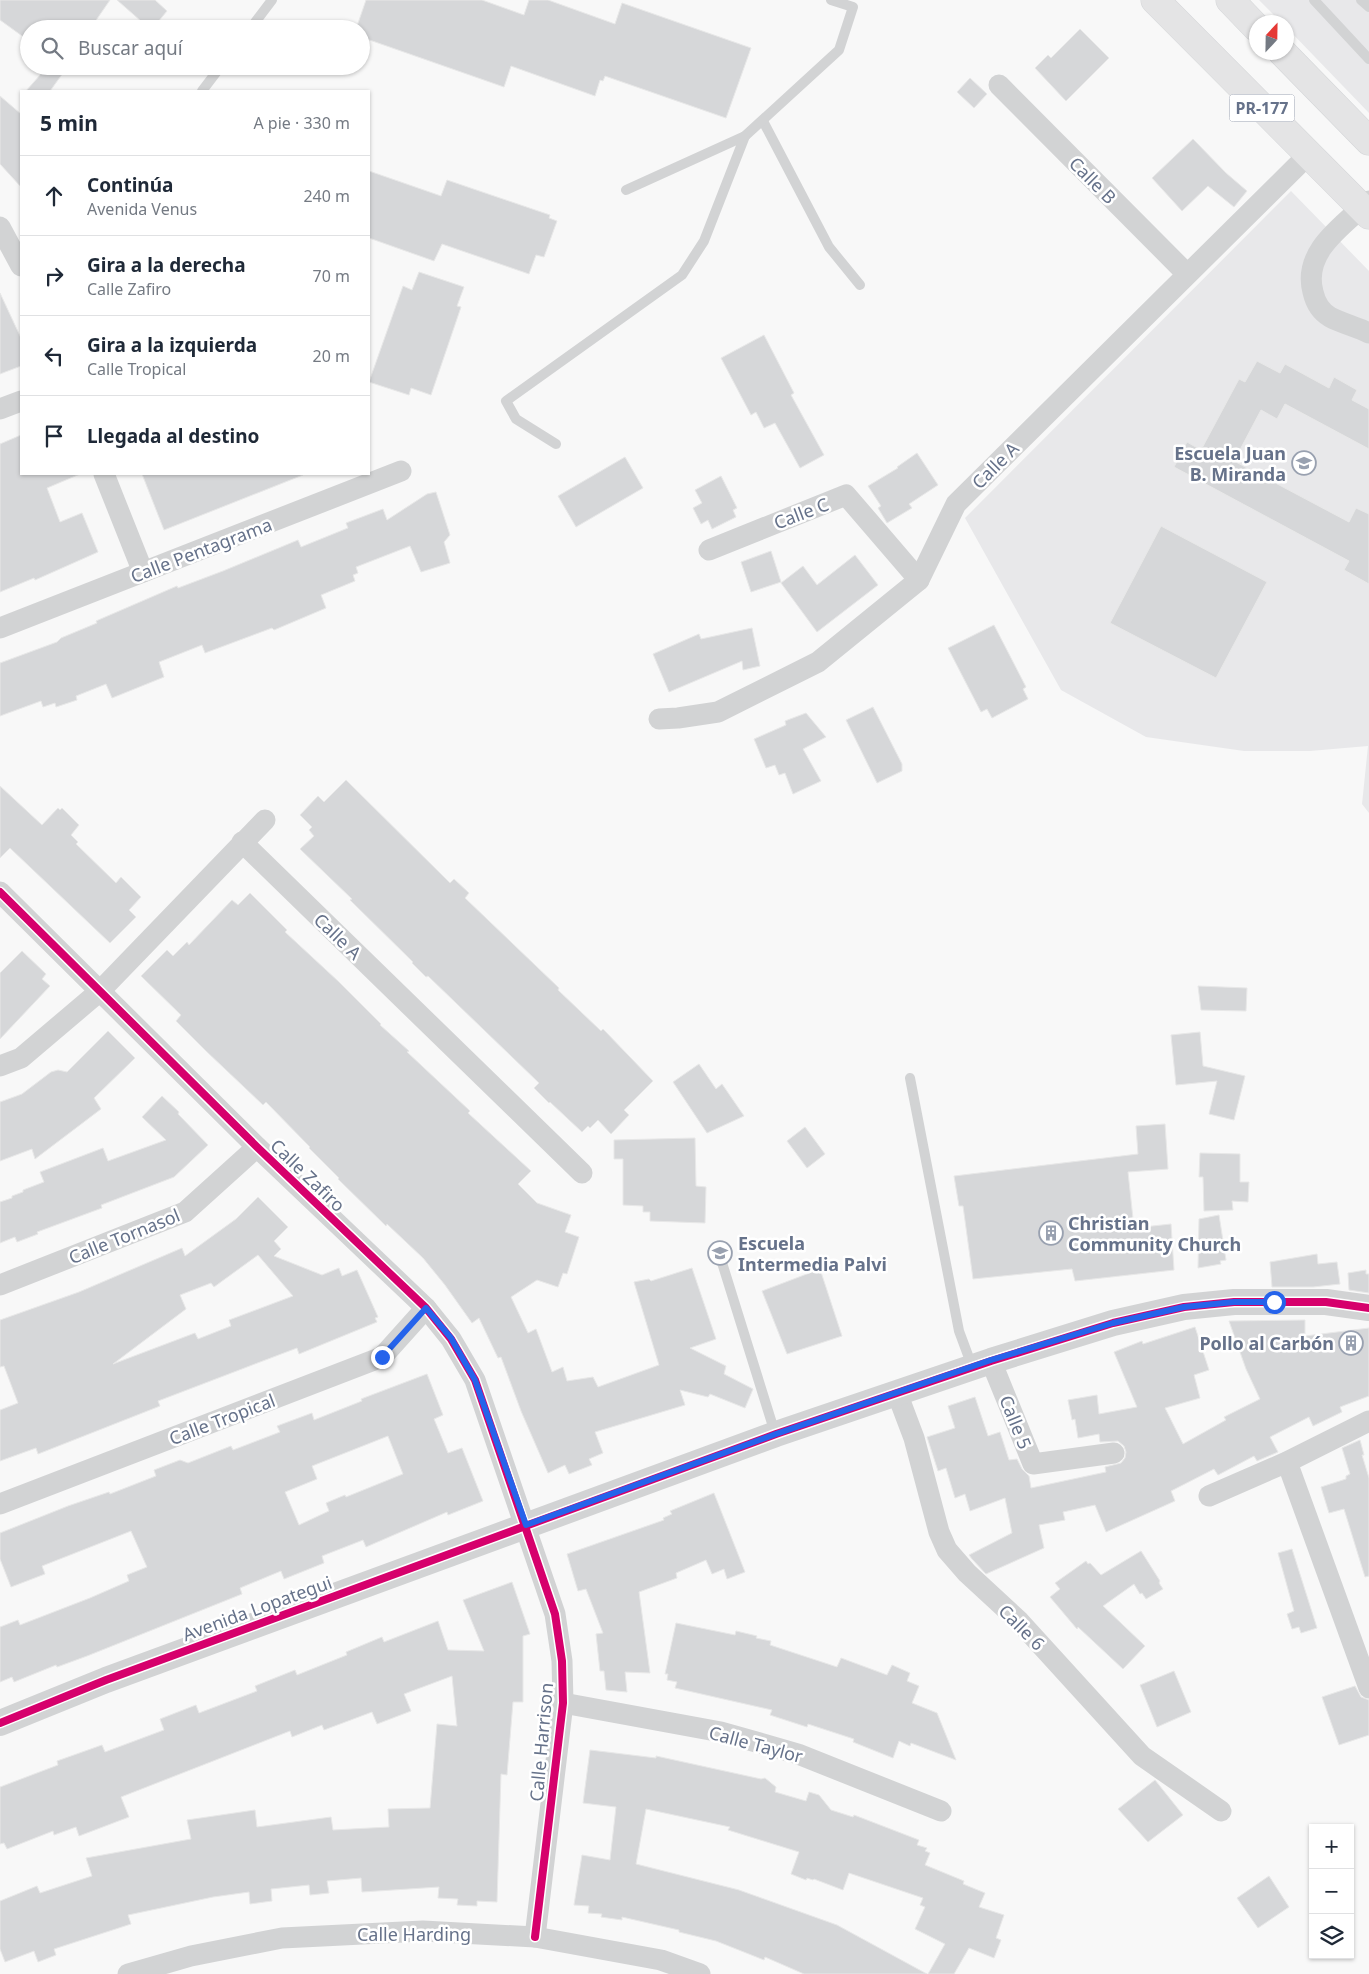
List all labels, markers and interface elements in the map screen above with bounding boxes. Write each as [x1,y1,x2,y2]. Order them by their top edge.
north arrow [1249,15,1294,60]
search box [20,20,370,75]
icon: search [38,34,66,62]
text: Buscar aquí [78,35,183,61]
road number: PR-177 [1230,95,1294,122]
text: 5 min [40,109,98,137]
text: A pie · 330 m [253,112,350,134]
street label: Calle B [1064,151,1122,209]
text: Continúa [87,172,173,198]
icon: ahead [40,182,68,210]
text: 240 m [303,185,350,207]
text: Avenida Venus [87,198,197,220]
text: Gira a la derecha [87,252,246,278]
icon: right [40,262,68,290]
text: 70 m [313,265,350,287]
text: Calle Zafiro [87,278,171,300]
text: Gira a la izquierda [87,332,257,358]
icon: left [40,342,68,370]
text: 20 m [313,345,350,367]
text: Calle Tropical [87,358,186,380]
icon: arrive [40,422,68,450]
text: Llegada al destino [87,423,259,449]
street label: Calle A [966,436,1024,494]
place label: Escuela Juan B. Miranda [1174,441,1286,486]
school or university icon: Escuela Juan B. Miranda [1291,450,1317,476]
street label: Calle C [770,492,832,534]
street label: Calle Pentagrama [127,512,275,588]
street label: Calle A [309,908,367,965]
street label: Calle Zafiro [266,1133,350,1217]
street label: Calle Tornasol [65,1203,183,1269]
place label: Christian Community Church [1068,1211,1241,1256]
building icon: Christian Community Church [1038,1220,1064,1246]
place label: Escuela Intermedia Palvi [738,1231,887,1276]
school or university icon: Escuela Intermedia Palvi [707,1240,733,1266]
route start [1263,1291,1286,1314]
building icon: Pollo al Carbón [1338,1330,1364,1356]
place label: Pollo al Carbón [1199,1331,1334,1355]
route end [371,1346,394,1369]
street label: Calle Tropical [166,1388,278,1450]
street label: Calle 5 [994,1392,1038,1452]
street label: Avenida Lopategui [179,1570,335,1646]
street label: Calle 6 [994,1599,1050,1655]
street label: Calle Harrison [524,1682,558,1802]
street label: Calle Taylor [706,1720,806,1768]
map controls [1309,1824,1354,1959]
button: + [1309,1824,1354,1869]
button: − [1309,1869,1354,1914]
button: layers [1309,1914,1354,1959]
street label: Calle Harding [357,1922,471,1946]

